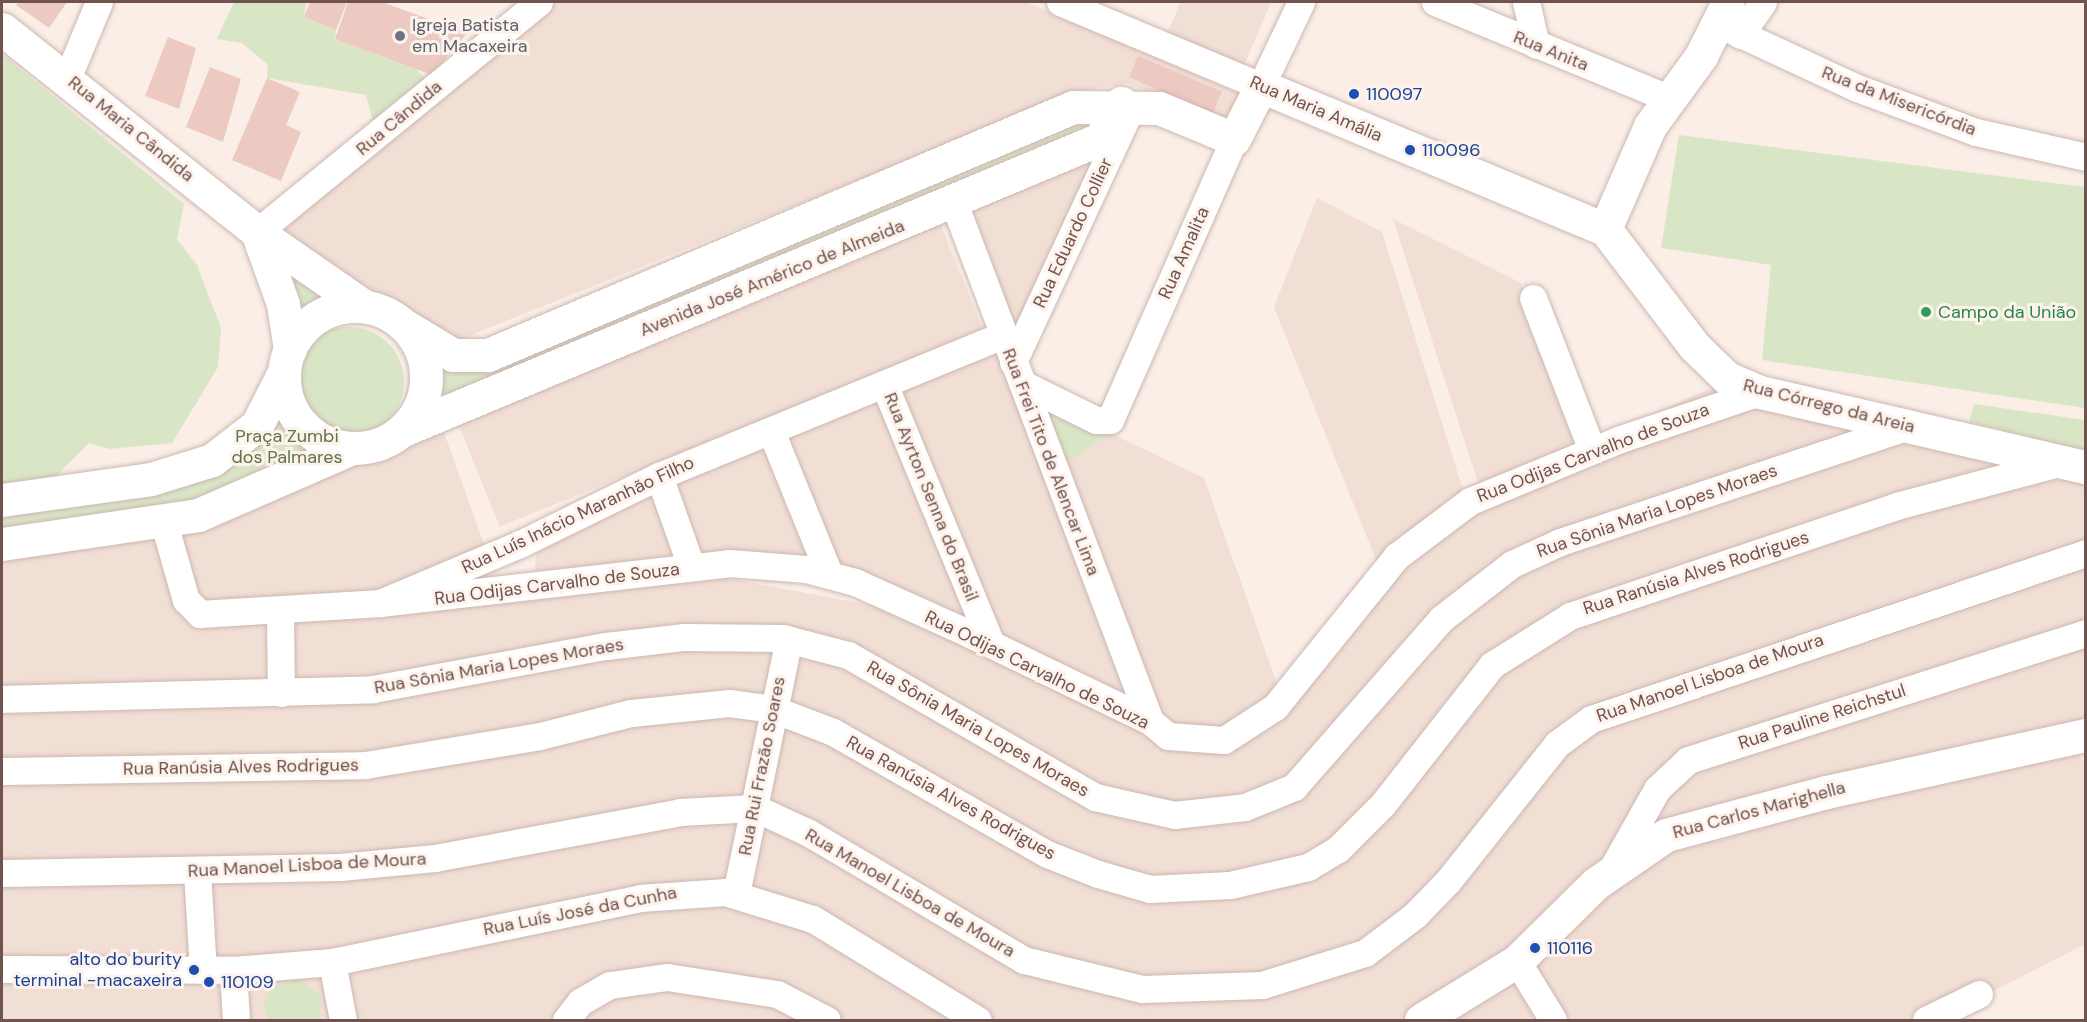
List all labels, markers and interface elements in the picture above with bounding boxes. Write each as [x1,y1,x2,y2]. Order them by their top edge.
place label: Igreja Batista em Macaxeira [412,15,528,57]
street label: Rua Anita [1510,26,1592,76]
marker: Igreja Batista em Macaxeira [393,29,407,43]
street label: Rua da Misericórdia [1819,62,1979,140]
street label: Rua Maria Amália [1246,71,1386,147]
street label: Rua Maria Cândida [64,72,198,186]
street label: Rua Cândida [352,76,446,160]
place label: 110097 [1366,83,1422,105]
marker: 110097 [1347,87,1361,101]
place label: 110096 [1422,139,1480,161]
marker: 110096 [1403,143,1417,157]
street label: Rua Eduardo Collier [1029,155,1117,311]
street label: Rua Amalita [1154,204,1214,302]
street label: Avenida José Américo de Almeida [637,215,907,341]
place label: Campo da União [1938,301,2076,323]
marker: Campo da União [1919,305,1933,319]
street label: Rua Frei Tito de Alencar Lima [998,345,1104,579]
street label: Rua Córrego da Areia [1741,374,1917,438]
street label: Rua Ayrton Senna do Brasil [879,390,983,604]
street label: Rua Odijas Carvalho de Souza [1474,399,1712,507]
park label: Praça Zumbi dos Palmares [231,426,343,468]
street label: Rua Luís Inácio Maranhão Filho [458,452,698,578]
street label: Rua Sônia Maria Lopes Moraes [1534,460,1780,562]
street label: Rua Ranúsia Alves Rodrigues [1580,526,1812,620]
street label: Rua Odijas Carvalho de Souza [433,558,681,610]
street label: Rua Odijas Carvalho de Souza [921,606,1153,734]
street label: Rua Manoel Lisboa de Moura [1594,629,1826,727]
street label: Rua Sônia Maria Lopes Moraes [373,633,625,699]
street label: Rua Sônia Maria Lopes Moraes [863,656,1093,802]
street label: Rua Rui Frazão Soares [734,675,790,857]
street label: Rua Pauline Reichstul [1736,680,1908,754]
street label: Rua Ranúsia Alves Rodrigues [842,731,1060,865]
street label: Rua Ranúsia Alves Rodrigues [123,754,359,780]
street label: Rua Carlos Marighella [1670,777,1848,843]
street label: Rua Manoel Lisboa de Moura [801,824,1019,962]
street label: Rua Manoel Lisboa de Moura [187,848,427,882]
street label: Rua Luís José da Cunha [481,882,679,940]
place label: 110116 [1547,937,1593,959]
marker: 110116 [1528,941,1542,955]
place label: alto do burity terminal -macaxeira [14,949,182,992]
marker: alto do burity terminal -macaxeira [187,963,201,977]
place label: 110109 [221,971,274,993]
marker: 110109 [202,975,216,989]

